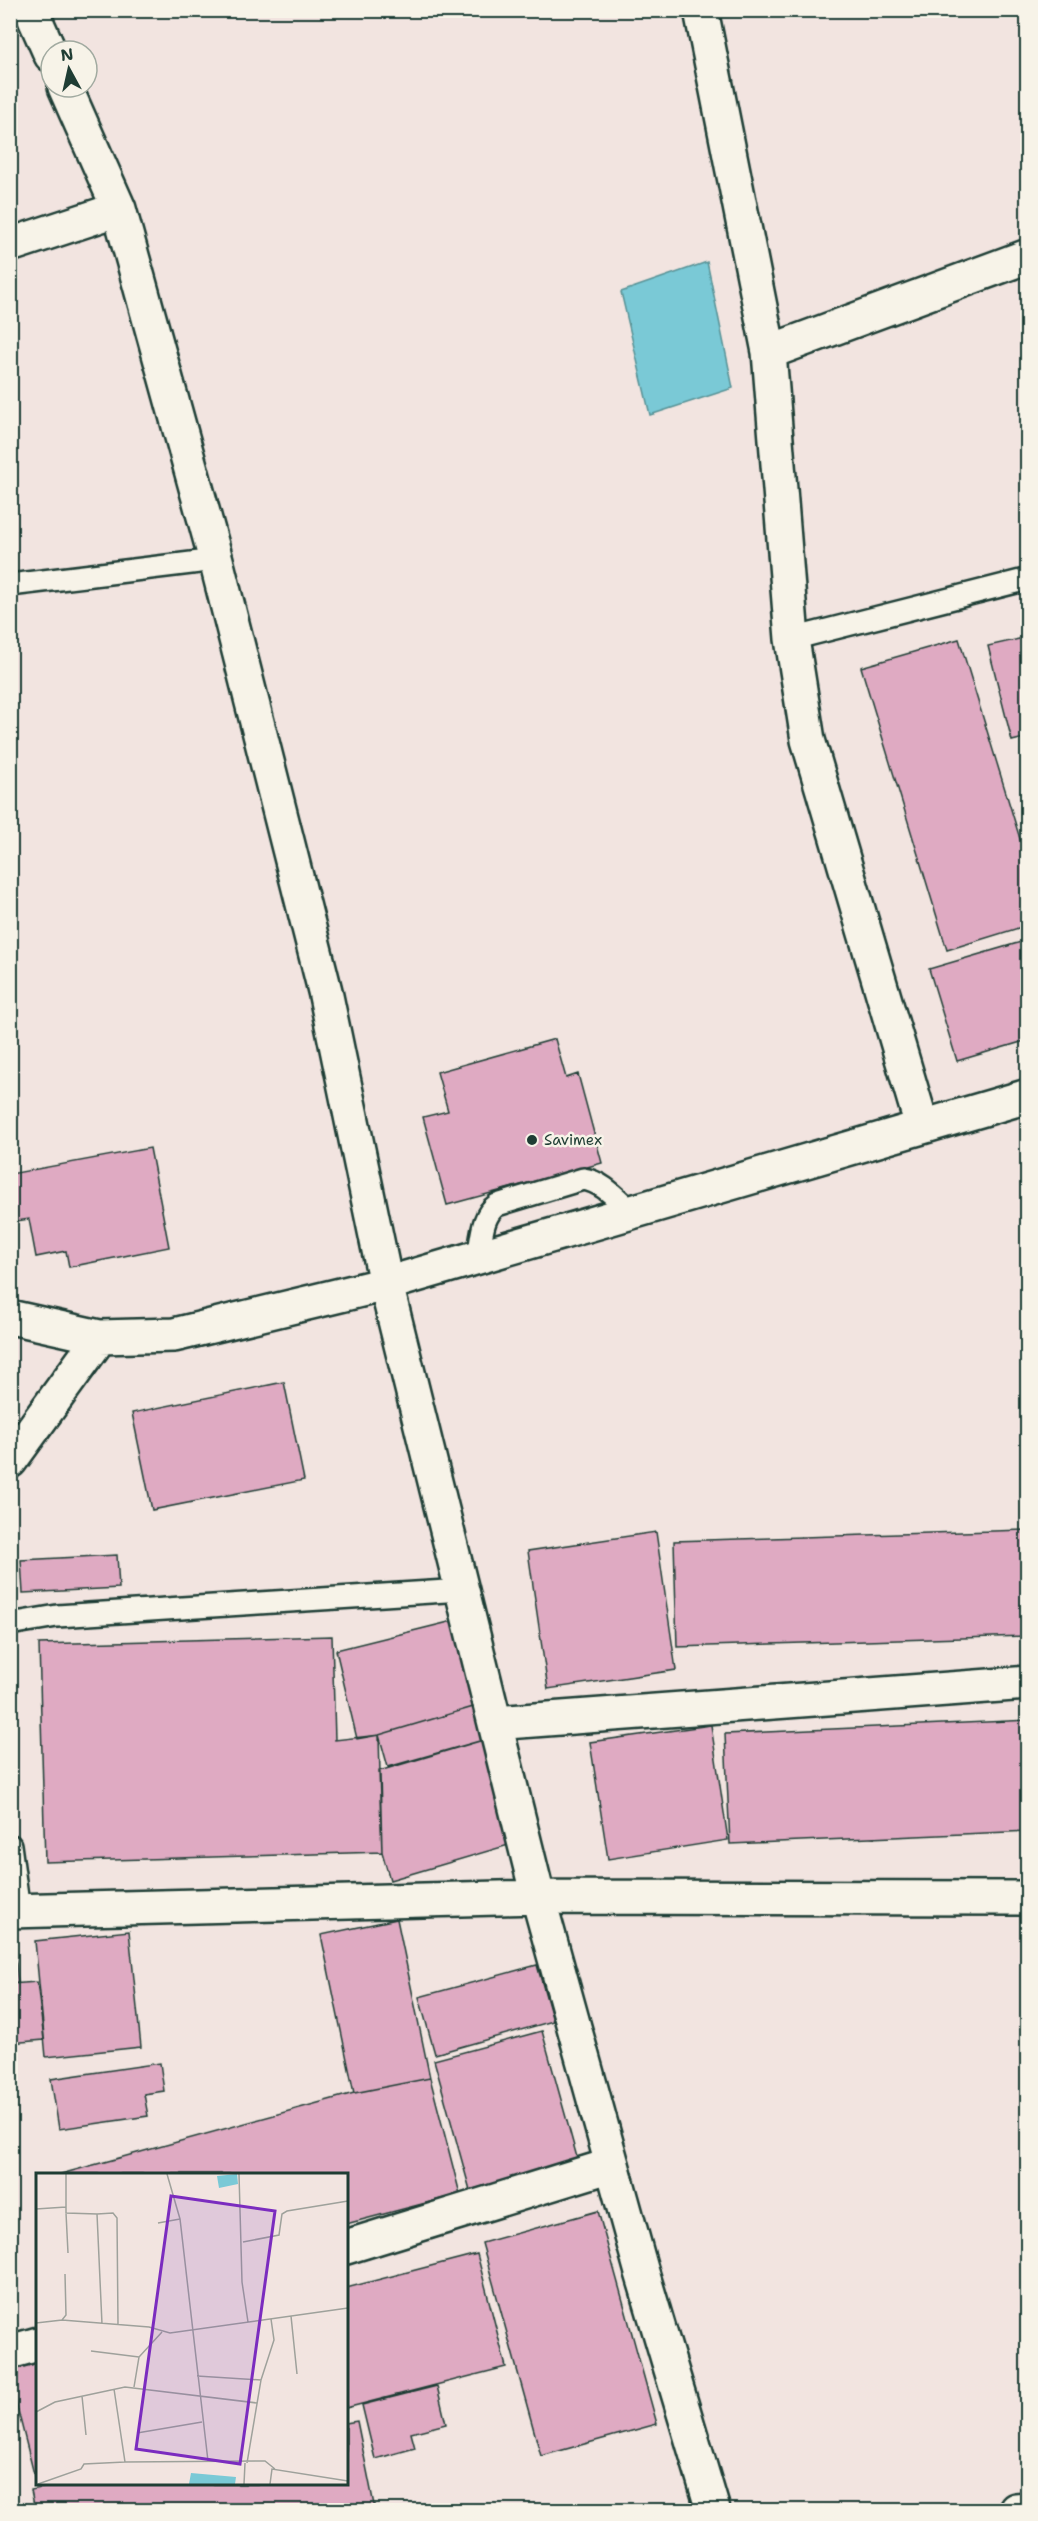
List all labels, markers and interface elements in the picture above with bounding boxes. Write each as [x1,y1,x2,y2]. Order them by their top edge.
north arrow [39,39,99,99]
text: N [59,43,75,66]
place label: Savimex [544,1130,602,1150]
marker: Savimex [525,1133,539,1147]
inset map [36,2173,348,2485]

